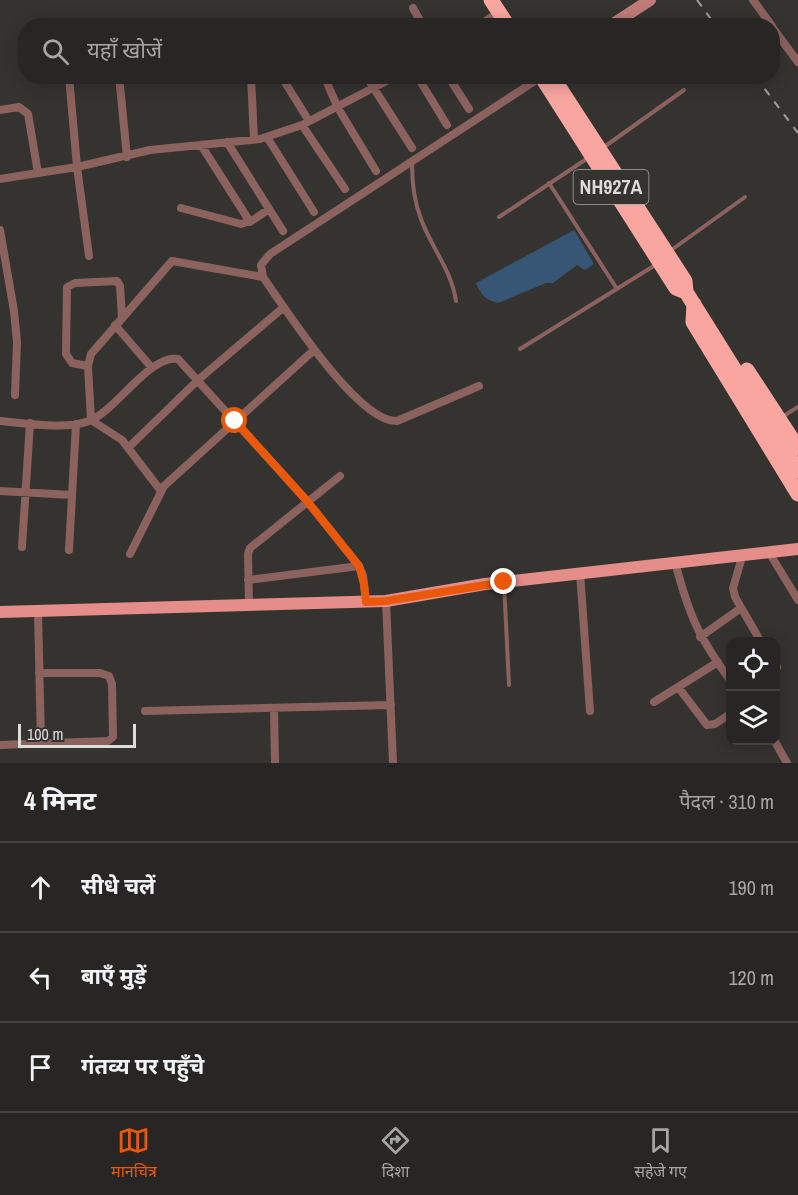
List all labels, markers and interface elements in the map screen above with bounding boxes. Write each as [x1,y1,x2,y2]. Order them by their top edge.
search box [18,18,780,84]
icon: search [39,35,72,68]
text: यहाँ खोजें [87,35,162,65]
road number: NH927A [574,170,648,204]
route start [221,407,247,433]
route end [490,568,516,594]
map controls [726,637,780,745]
button: locate [726,637,780,691]
button: layers [726,691,780,745]
scale bar [18,721,136,748]
text: 100 m [27,723,63,745]
text: 4 मिनट [24,783,96,818]
text: पैदल · 310 m [679,788,774,815]
icon: ahead [24,871,57,904]
text: सीधे चलें [81,871,155,901]
text: 190 m [728,874,774,901]
icon: left [24,961,57,994]
text: बाएँ मुड़ें [81,961,146,991]
text: 120 m [728,964,774,991]
icon: arrive [24,1051,57,1084]
text: गंतव्य पर पहुँचे [81,1051,204,1081]
tab: मानचित्र [111,1124,157,1184]
tab: दिशा [379,1124,412,1184]
tab: सहेजे गए [634,1124,687,1184]

